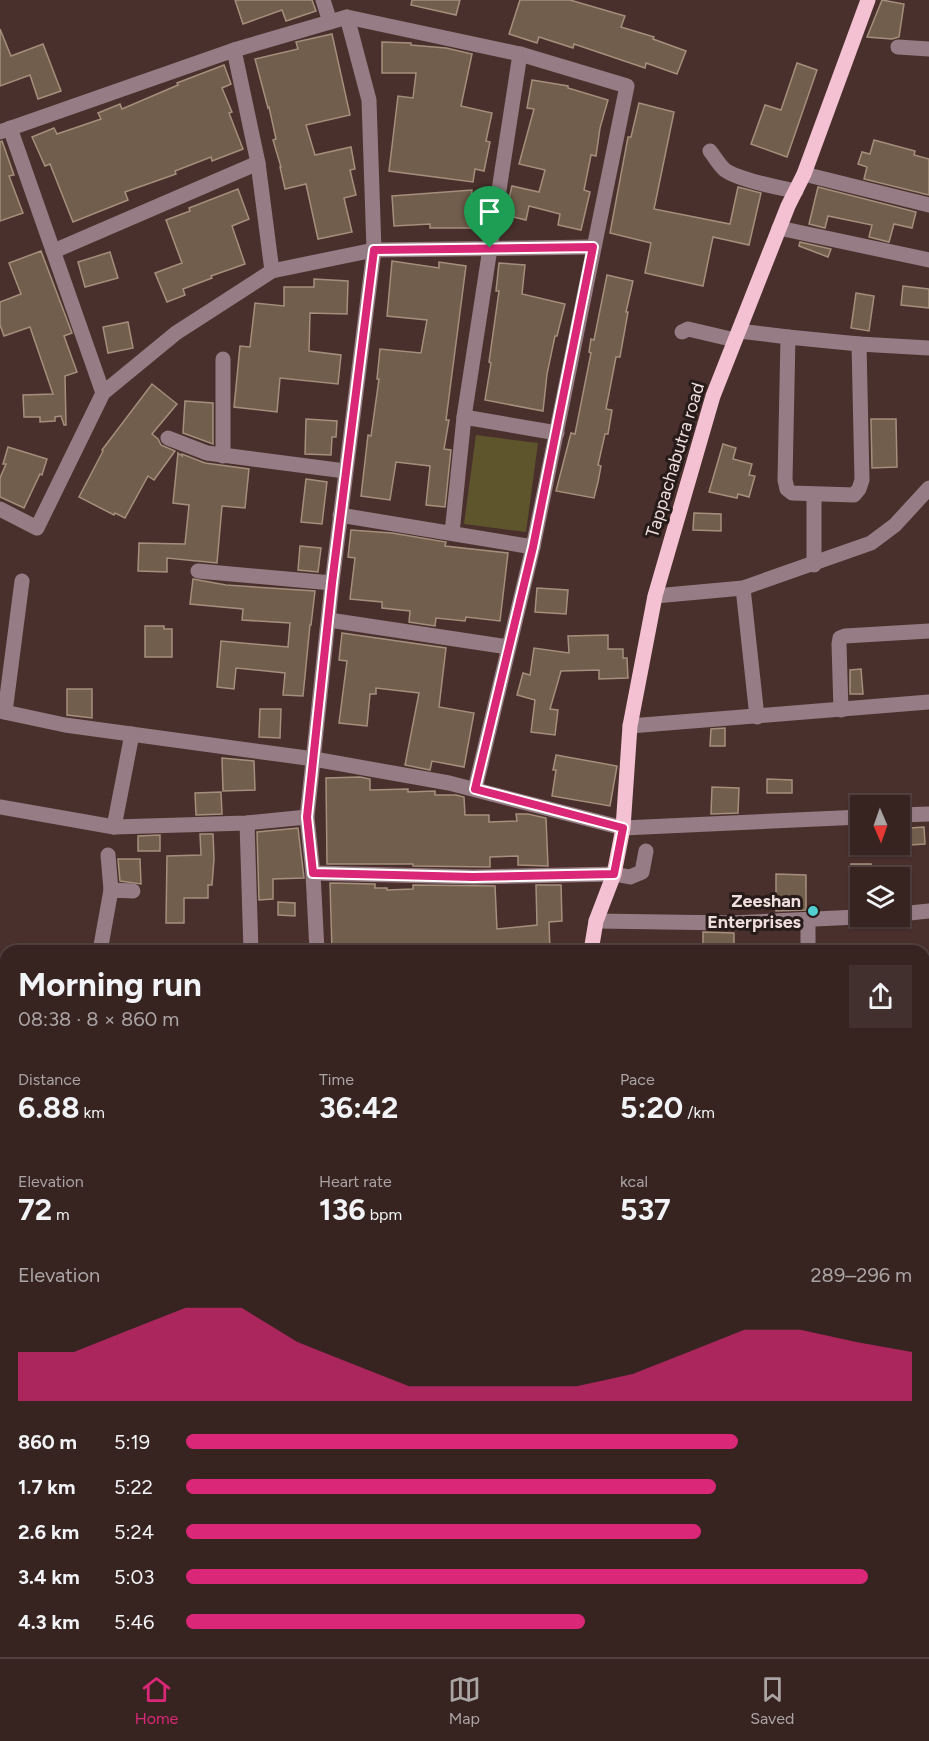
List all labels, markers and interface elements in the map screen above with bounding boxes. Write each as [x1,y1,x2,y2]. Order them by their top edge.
pin [464,186,515,248]
icon: arrive [473,195,506,228]
street label: Tappachabutra road [641,380,709,540]
north arrow [850,795,910,855]
map controls [850,795,910,927]
button: layers [850,867,910,927]
place label: Zeeshan Enterprises [707,890,802,933]
marker: Zeeshan Enterprises [806,904,820,918]
text: Morning run [18,965,202,1004]
button: share [849,965,912,1028]
text: 08:38 · 8 × 860 m [18,1007,179,1031]
text: Distance [18,1070,81,1089]
text: Time [319,1070,354,1089]
text: Pace [620,1070,655,1089]
text: 6.88 [18,1089,80,1126]
text: 36:42 [319,1089,398,1126]
text: 5:20 [620,1089,683,1126]
text: km [80,1103,105,1122]
text: /km [683,1103,715,1122]
text: Elevation [18,1172,84,1191]
text: Heart rate [319,1172,392,1191]
text: kcal [620,1172,648,1191]
text: 72 [18,1191,52,1228]
text: 136 [319,1191,366,1228]
text: 537 [620,1191,671,1228]
text: m [52,1205,70,1224]
text: bpm [366,1205,402,1224]
text: Elevation [18,1263,100,1287]
text: 289–296 m [810,1263,912,1287]
text: 860 m [18,1430,77,1454]
text: 5:19 [114,1430,150,1454]
text: 1.7 km [18,1475,75,1499]
text: 5:22 [114,1475,153,1499]
text: 2.6 km [18,1520,79,1544]
text: 5:24 [114,1520,154,1544]
text: 3.4 km [18,1565,80,1589]
text: 5:03 [114,1565,154,1589]
text: 4.3 km [18,1610,80,1634]
text: 5:46 [114,1610,154,1634]
tab: Home [135,1673,178,1728]
tab: Map [448,1673,481,1728]
tab: Saved [750,1673,794,1728]

